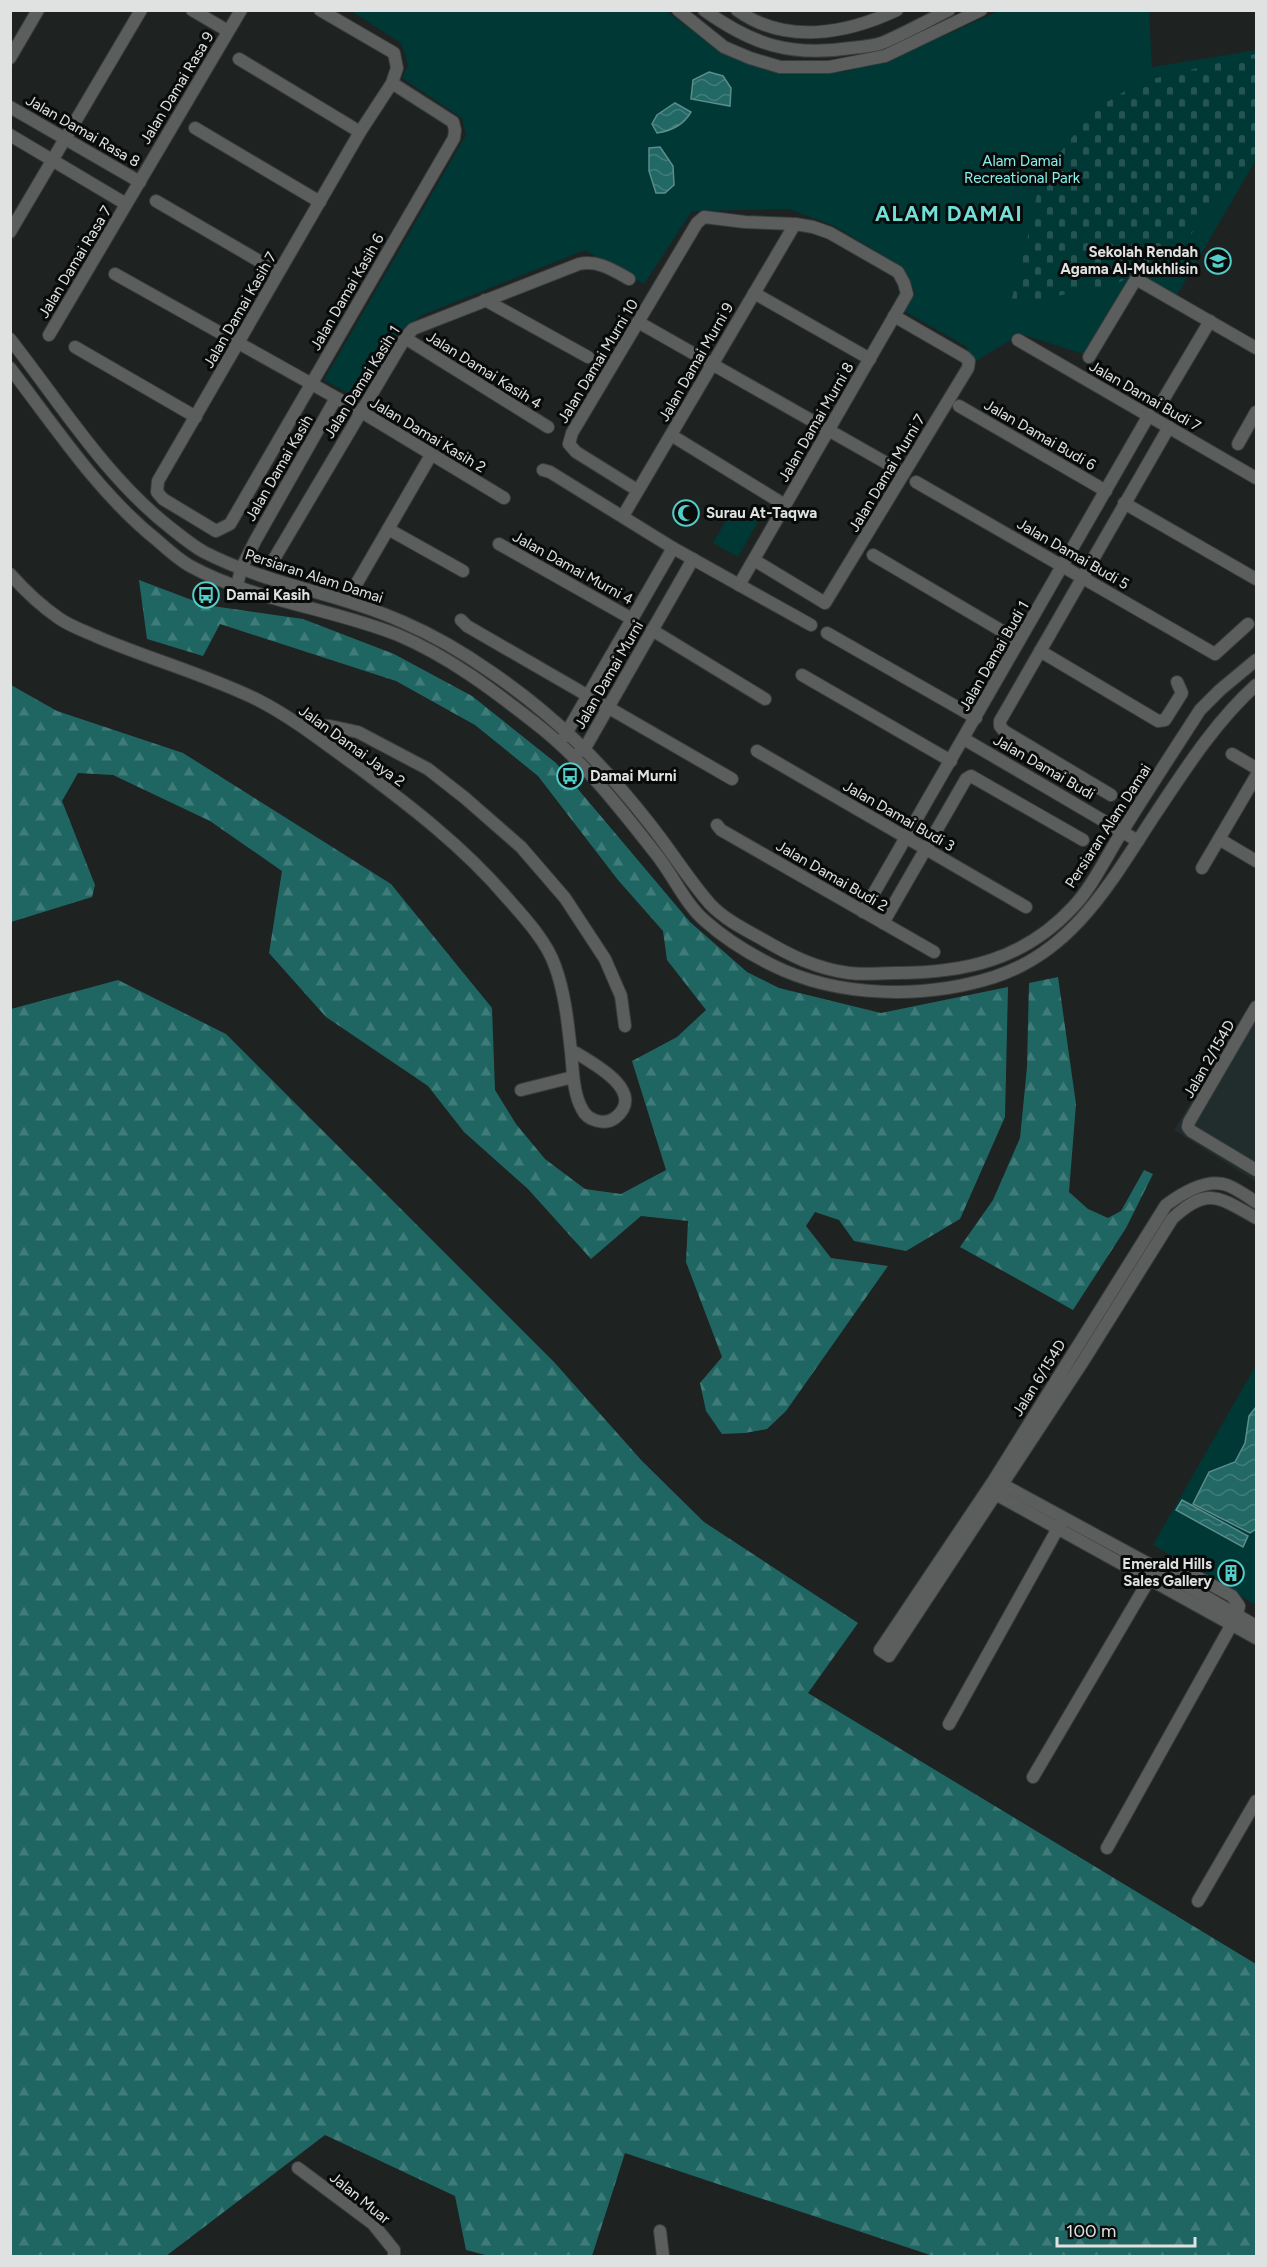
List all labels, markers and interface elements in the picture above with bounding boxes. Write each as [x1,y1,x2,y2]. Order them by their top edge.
street label: Jalan Damai Rasa 9 [136,29,218,147]
street label: Jalan Damai Rasa 8 [23,91,143,171]
park label: Alam Damai Recreational Park [964,152,1081,187]
district label: ALAM DAMAI [875,201,1023,226]
street label: Jalan Damai Rasa 7 [34,203,116,321]
street label: Jalan Damai Kasih 6 [306,230,388,354]
place label: Sekolah Rendah Agama Al-Mukhlisin [1060,243,1198,278]
school or university icon: Sekolah Rendah Agama Al-Mukhlisin [1203,246,1233,276]
street label: Jalan Damai Kasih 7 [199,249,281,371]
street label: Jalan Damai Murni 10 [554,296,642,426]
street label: Jalan Damai Murni 9 [655,299,737,425]
street label: Jalan Damai Kasih 1 [320,322,404,442]
street label: Jalan Damai Kasih 4 [423,327,545,413]
street label: Jalan Damai Budi 7 [1086,357,1204,435]
street label: Jalan Damai Murni 8 [774,359,858,485]
street label: Jalan Damai Kasih 2 [367,393,489,477]
street label: Jalan Damai Budi 6 [981,396,1099,475]
street label: Jalan Damai Murni 7 [845,411,929,535]
street label: Jalan Damai Kasih [241,412,317,524]
mosque icon: Surau At-Taqwa [671,498,701,528]
place label: Surau At-Taqwa [706,504,817,522]
street label: Jalan Damai Budi 5 [1014,515,1132,593]
street label: Jalan Damai Murni 4 [510,527,636,609]
street label: Persiaran Alam Damai [243,545,385,607]
bus stop icon: Damai Kasih [191,580,221,610]
place label: Damai Kasih [226,586,310,604]
street label: Jalan Damai Budi 1 [955,598,1033,714]
street label: Jalan Damai Murni [571,618,647,732]
street label: Jalan Damai Jaya 2 [295,701,409,791]
street label: Jalan Damai Budi [990,731,1098,803]
bus stop icon: Damai Murni [555,761,585,791]
street label: Persiaran Alam Damai [1061,761,1155,891]
place label: Damai Murni [590,767,677,785]
street label: Jalan Damai Budi 3 [840,777,958,855]
street label: Jalan Damai Budi 2 [773,837,891,915]
street label: Jalan 2/154D [1179,1017,1239,1101]
street label: Jalan 6/154D [1008,1336,1070,1420]
place label: Emerald Hills Sales Gallery [1122,1555,1212,1590]
building icon: Emerald Hills Sales Gallery [1216,1558,1246,1588]
street label: Jalan Muar [326,2168,394,2228]
scale bar [1057,2210,1195,2248]
text: 100 m [1066,2220,1116,2242]

